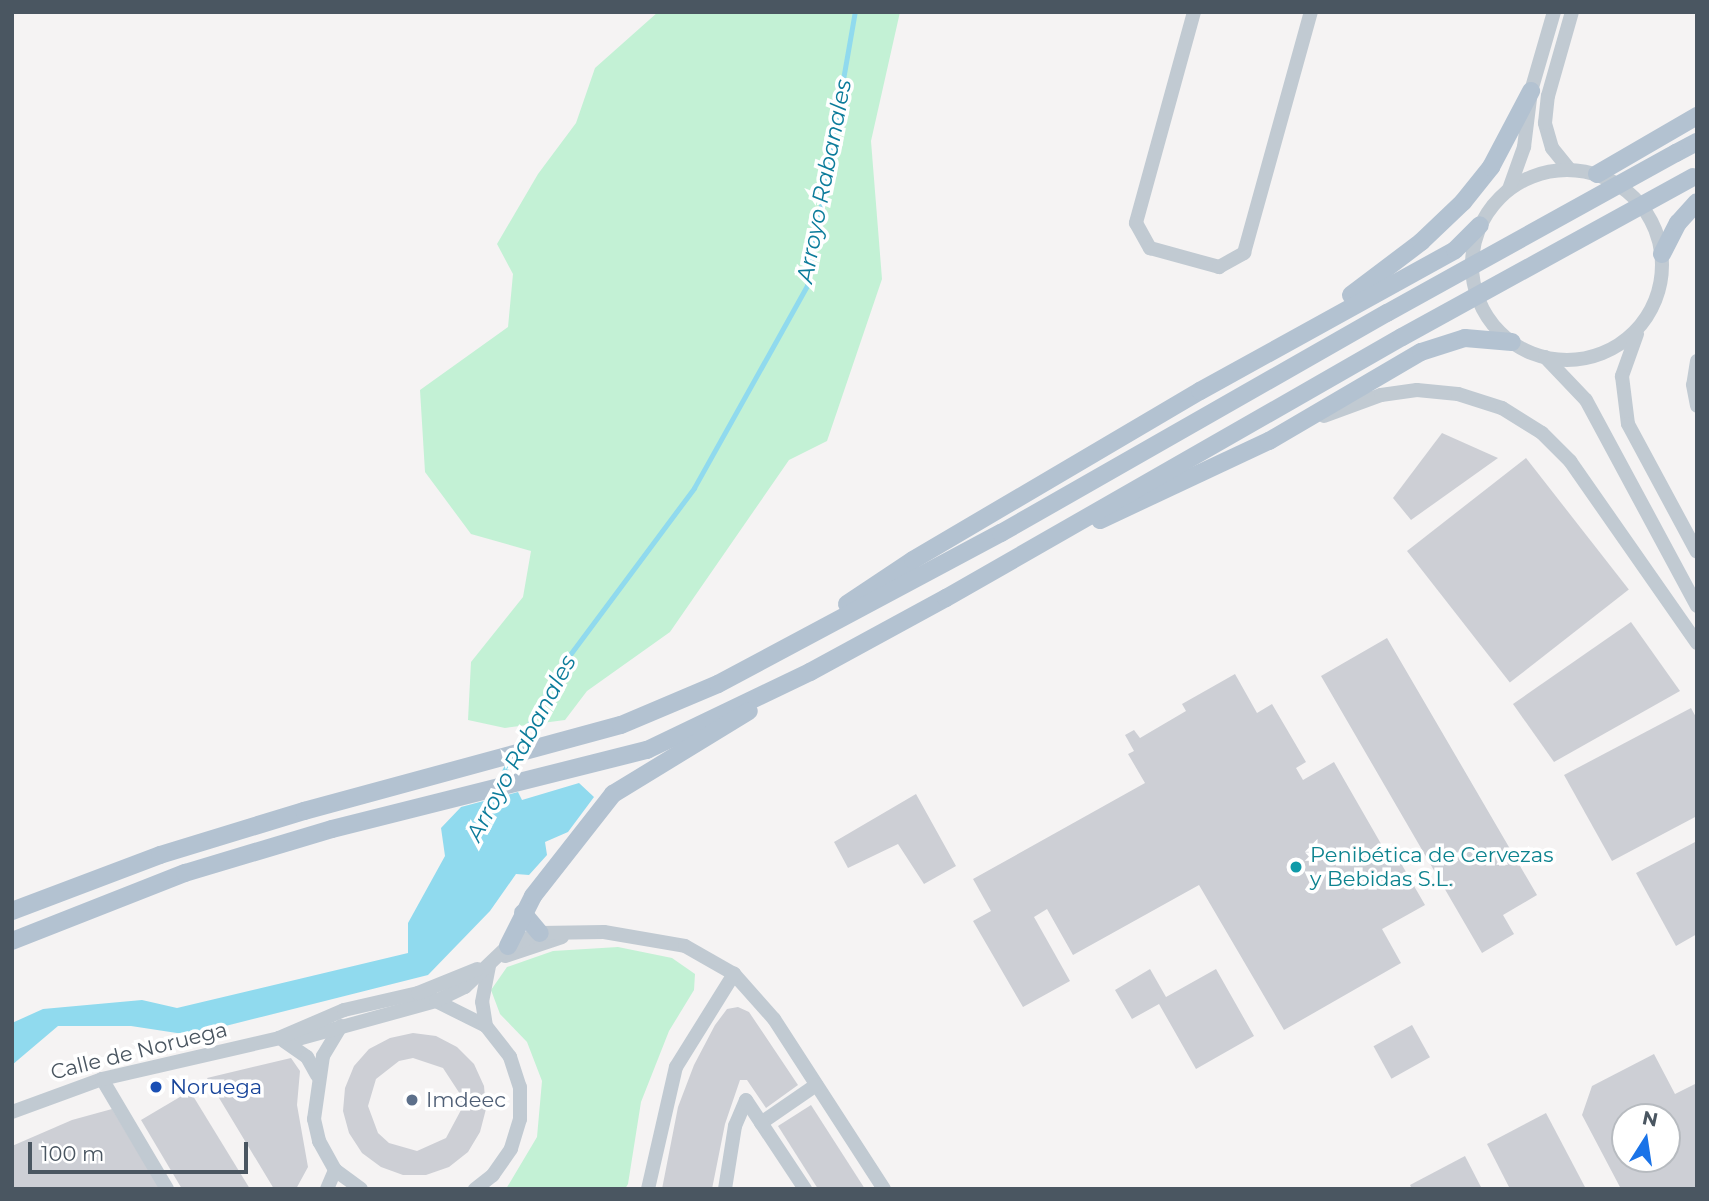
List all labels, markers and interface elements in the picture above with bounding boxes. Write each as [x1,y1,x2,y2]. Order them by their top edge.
water label: Arroyo Rabanales [791,77,857,285]
water label: Arroyo Rabanales [460,650,582,846]
place label: Penibética de Cervezas y Bebidas S.L. [1310,842,1553,892]
marker: Penibética de Cervezas y Bebidas S.L. [1288,859,1304,875]
street label: Calle de Noruega [48,1017,230,1085]
place label: Noruega [170,1074,262,1100]
marker: Noruega [148,1079,164,1095]
place label: Imdeec [426,1087,506,1113]
marker: Imdeec [404,1092,420,1108]
north arrow [1611,1103,1681,1173]
text: N [1640,1106,1660,1132]
scale bar [32,1128,252,1172]
text: 100 m [41,1141,104,1166]

